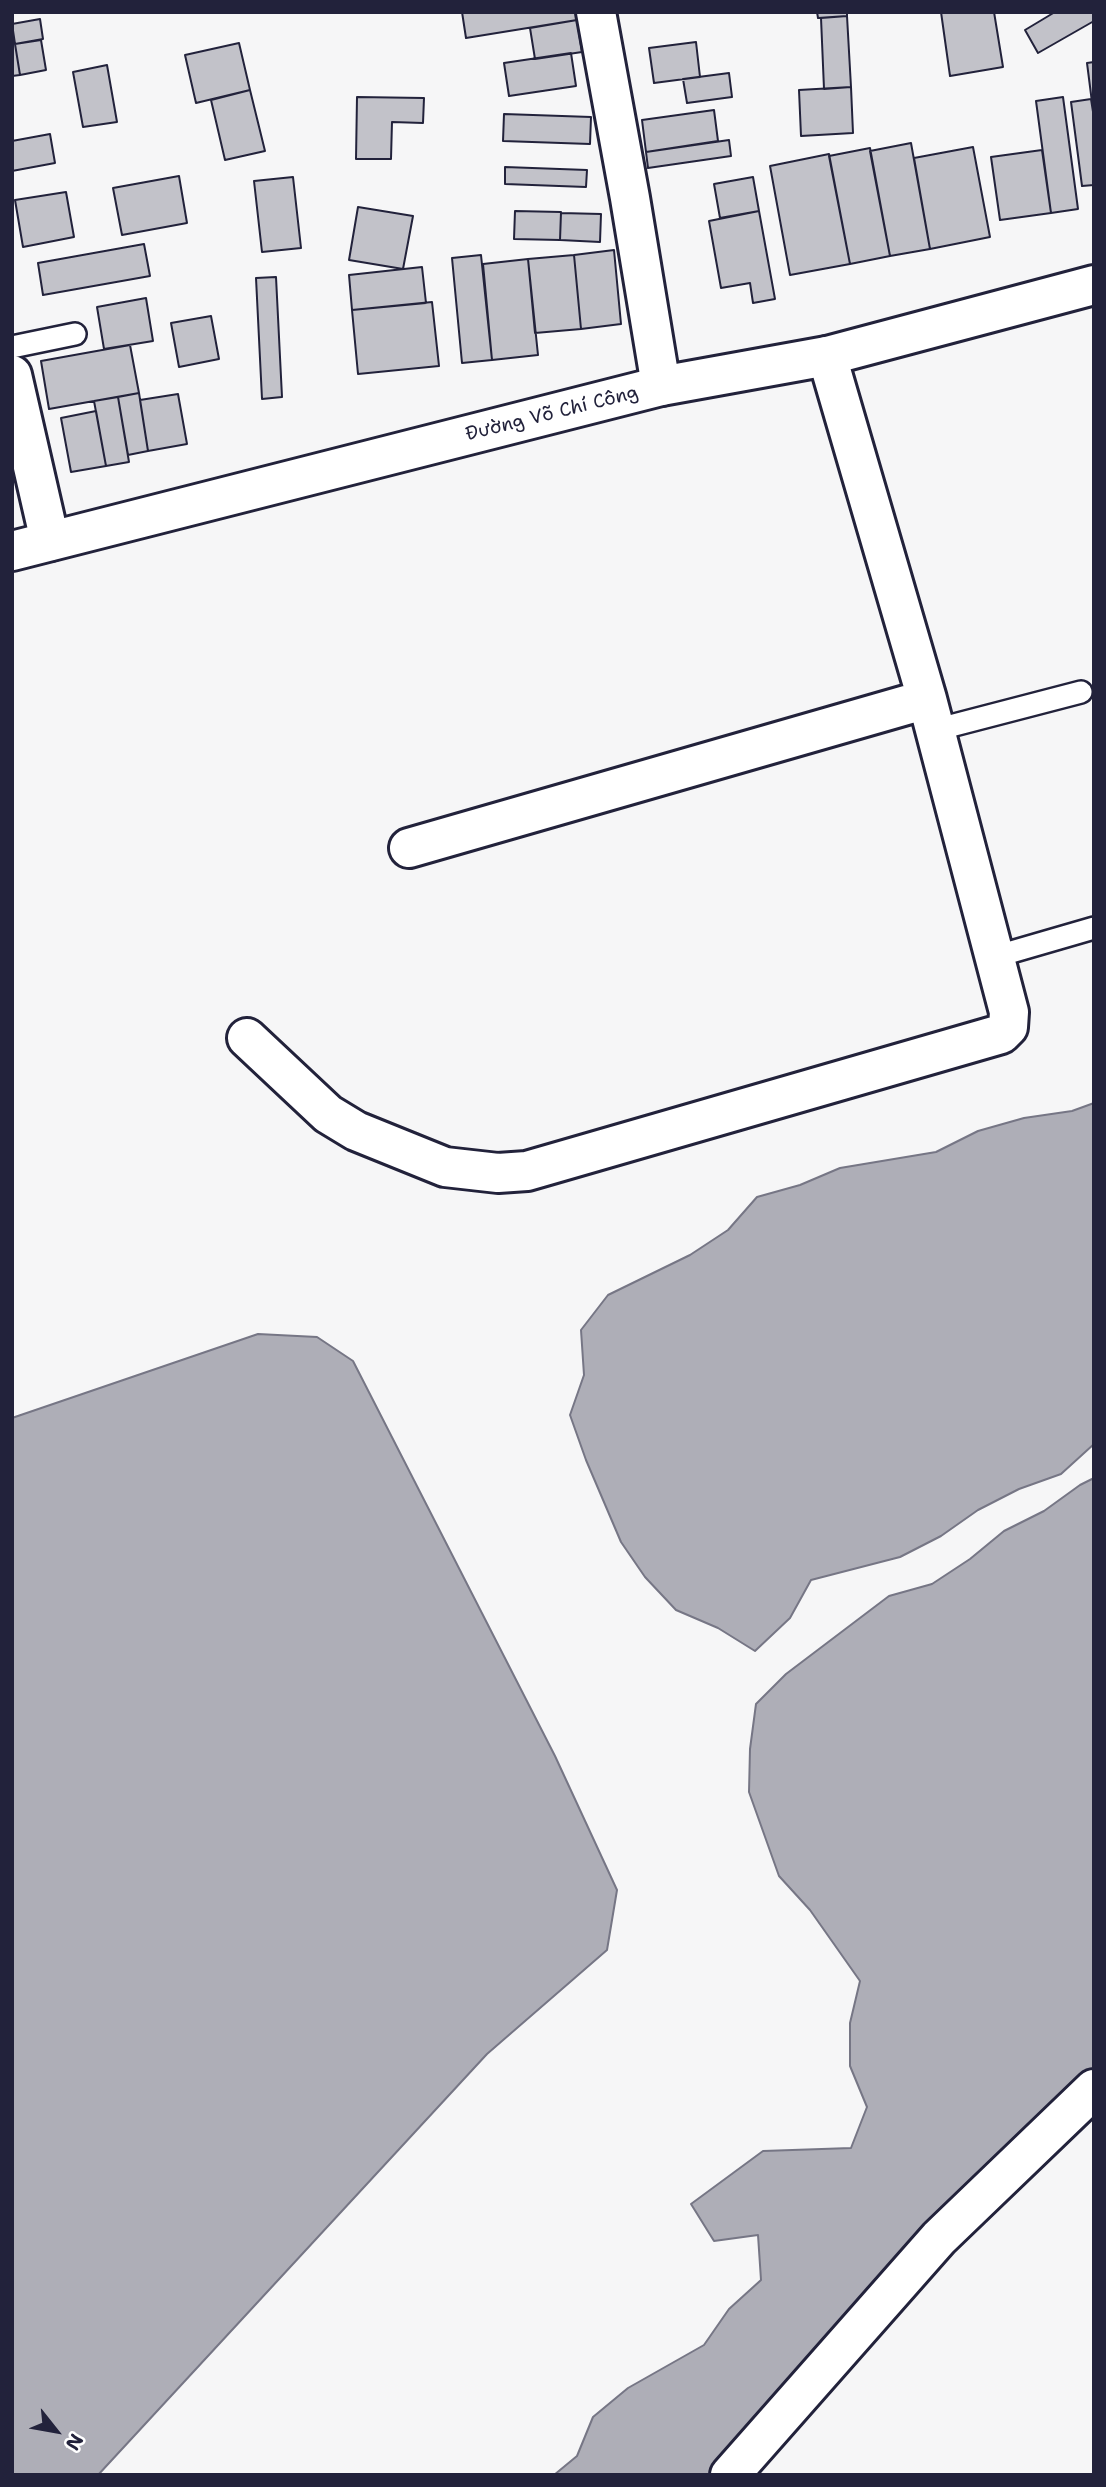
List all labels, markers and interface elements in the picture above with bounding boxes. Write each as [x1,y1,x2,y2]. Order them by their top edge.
street label: Đường Võ Chí Công [463,382,641,446]
north arrow [21,2396,91,2466]
text: N [60,2429,89,2455]

